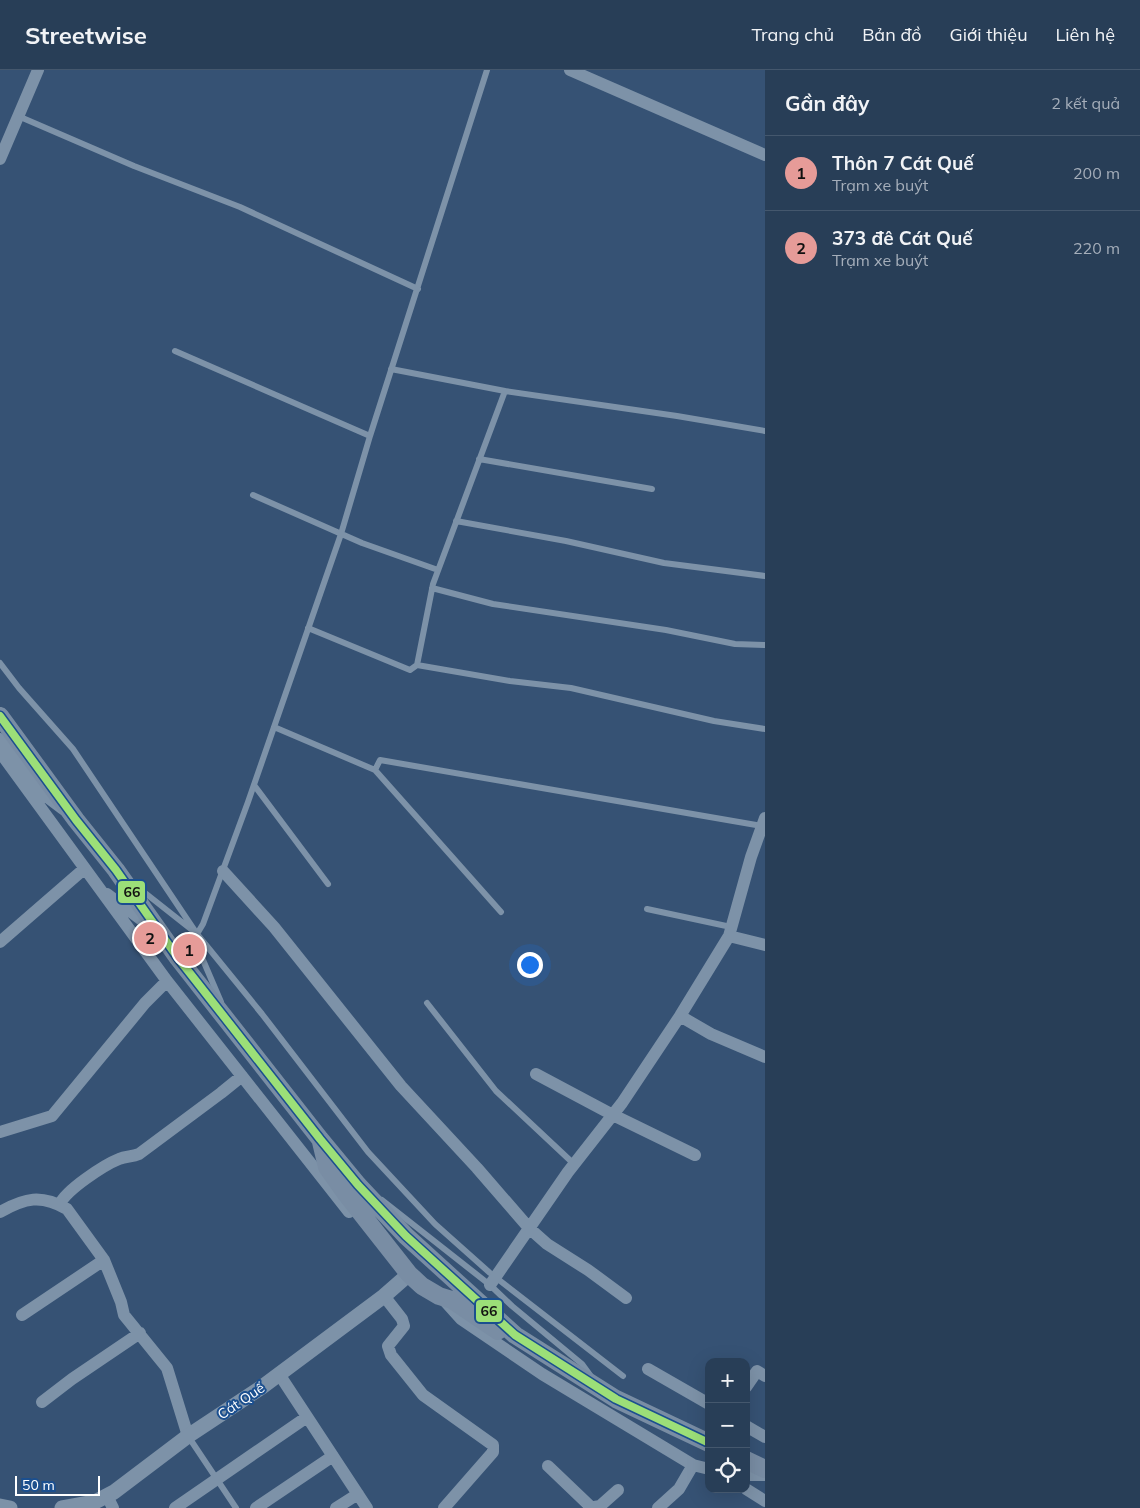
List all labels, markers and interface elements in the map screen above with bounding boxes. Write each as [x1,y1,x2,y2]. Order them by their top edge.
text: Streetwise [25,20,147,50]
text: Trang chủ [751,23,834,46]
text: Bản đồ [862,23,922,46]
text: Giới thiệu [950,23,1028,46]
text: Liên hệ [1056,23,1115,46]
text: Gần đây [785,90,869,116]
text: 2 kết quả [1051,93,1120,113]
text: Thôn 7 Cát Quế [832,151,974,175]
text: 1 [796,163,806,183]
text: 200 m [1073,163,1120,183]
text: Trạm xe buýt [832,175,928,195]
text: 373 đê Cát Quế [832,226,973,250]
text: 2 [796,238,806,258]
text: 220 m [1073,238,1120,258]
text: Trạm xe buýt [832,250,928,270]
line badge: 66 [117,880,146,904]
text: 66 [124,883,140,901]
pin: 2 [134,919,166,957]
pin: 1 [173,931,205,969]
your location [517,952,543,978]
line badge: 66 [475,1299,503,1323]
text: 66 [481,1302,497,1320]
map controls [705,1358,750,1493]
button: + [705,1358,750,1403]
street label: Cát Quế [214,1379,268,1423]
button: − [705,1403,750,1448]
button: locate [705,1448,750,1493]
scale bar [15,1473,100,1496]
text: 50 m [22,1476,55,1494]

